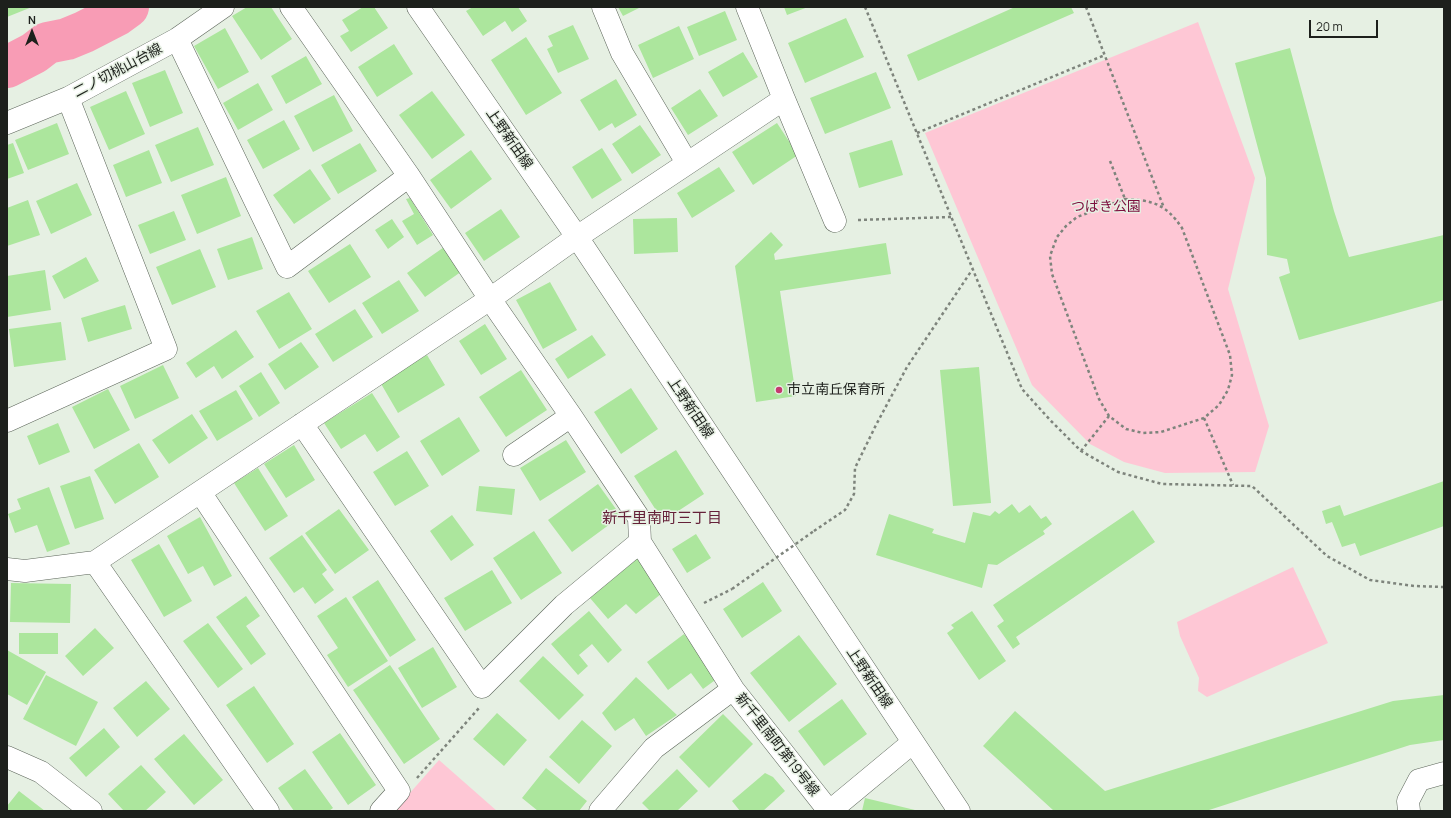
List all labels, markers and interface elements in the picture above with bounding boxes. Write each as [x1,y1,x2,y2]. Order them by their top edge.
north arrow [12,12,52,52]
text: N [28,12,36,27]
scale bar [1311,12,1380,38]
text: 20 m [1316,18,1343,35]
street label: 二ノ切桃山台線 [71,41,165,101]
street label: 上野新田線 [482,106,536,172]
park label: つばき公園 [1071,199,1141,215]
street label: 上野新田線 [663,374,717,442]
place label: 市立南丘保育所 [787,382,885,398]
marker: 市立南丘保育所 [774,385,784,395]
district label: 新千里南町三丁目 [602,510,722,528]
street label: 上野新田線 [842,644,896,712]
street label: 新千里南町第19号線 [732,690,822,800]

